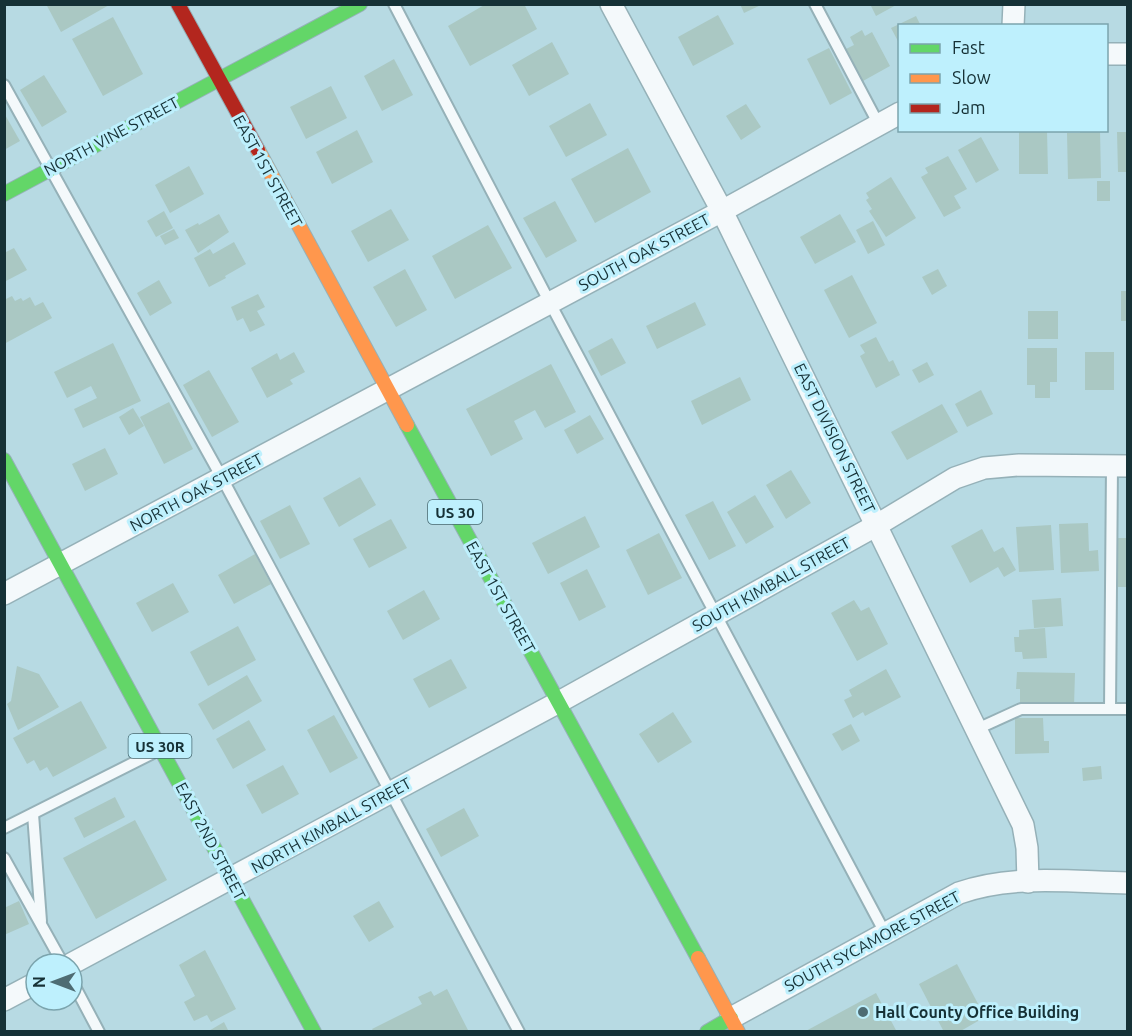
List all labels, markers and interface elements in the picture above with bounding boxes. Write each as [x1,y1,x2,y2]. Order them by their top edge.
legend [898,24,1108,132]
text: Fast [952,37,985,57]
text: Slow [952,67,991,87]
street label: NORTH VINE STREET [41,93,182,179]
text: Jam [952,97,986,117]
street label: EAST 1ST STREET [230,112,306,230]
street label: SOUTH OAK STREET [575,210,713,294]
street label: EAST DIVISION STREET [791,360,879,516]
street label: NORTH OAK STREET [127,449,266,535]
road number: US 30 [428,500,482,524]
street label: SOUTH KIMBALL STREET [689,533,853,635]
street label: EAST 1ST STREET [463,538,539,656]
road number: US 30R [128,734,192,758]
street label: NORTH KIMBALL STREET [248,773,414,876]
street label: EAST 2ND STREET [172,779,250,903]
street label: SOUTH SYCAMORE STREET [781,887,963,995]
north arrow [24,952,84,1012]
text: N [30,976,48,988]
place label: Hall County Office Building [875,1003,1079,1021]
marker: Hall County Office Building [856,1005,870,1019]

